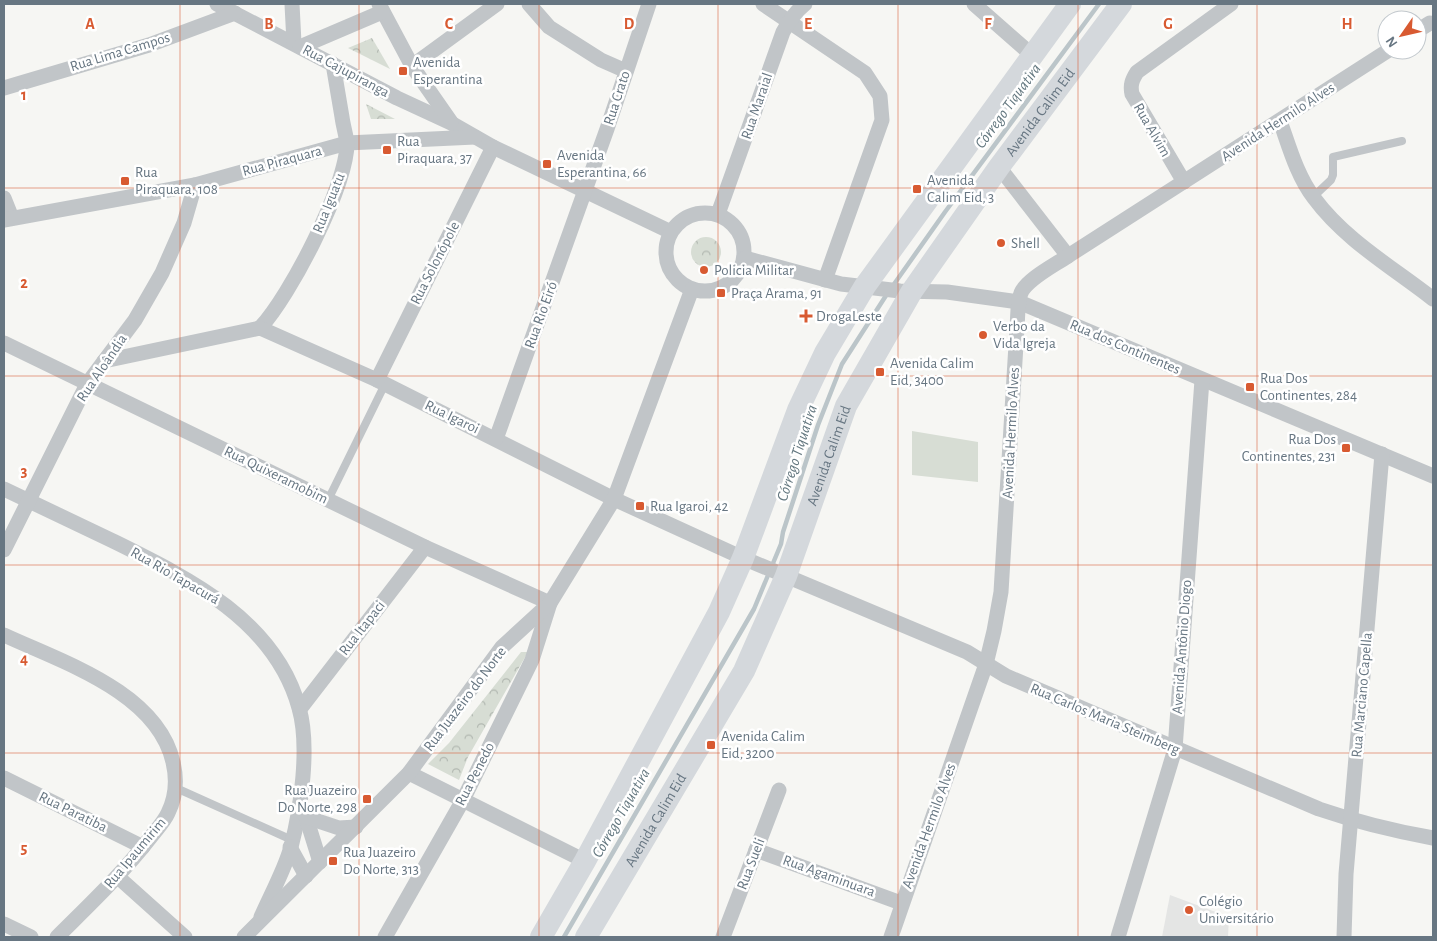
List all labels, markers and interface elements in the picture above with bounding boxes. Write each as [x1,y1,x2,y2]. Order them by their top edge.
north arrow [1377,10,1427,60]
text: A [85,16,95,32]
text: B [264,16,274,32]
text: C [445,16,454,32]
text: D [624,16,635,32]
text: E [804,16,812,32]
text: F [984,16,992,32]
text: G [1163,16,1173,32]
text: H [1341,16,1353,32]
street label: Rua Lima Campos [68,30,172,74]
text: N [1384,34,1401,50]
street label: Rua Cajupiranga [300,42,392,100]
place label: Avenida Esperantina [413,55,483,87]
water label: Córrego Tiquatira [972,61,1045,152]
marker: Avenida Esperantina [397,65,409,77]
street label: Avenida Calim Eid [1002,65,1078,159]
street label: Rua Crato [601,69,633,127]
street label: Rua Maraial [739,71,775,141]
street label: Avenida Hermilo Alves [1219,80,1337,164]
text: 1 [21,87,27,103]
street label: Rua Alvim [1131,101,1173,159]
place label: Rua Piraquara, 37 [397,134,472,166]
street label: Rua Piraquara [241,143,324,179]
marker: Rua Piraquara, 37 [381,144,393,156]
place label: Avenida Esperantina, 66 [557,148,647,180]
marker: Avenida Esperantina, 66 [541,158,553,170]
place label: Rua Piraquara, 108 [135,165,218,197]
street label: Rua Iguatu [310,171,348,235]
place label: Avenida Calim Eid, 3 [927,173,994,205]
marker: Rua Piraquara, 108 [119,175,131,187]
marker: Avenida Calim Eid, 3 [911,183,923,195]
street label: Rua Solonópole [408,219,462,307]
place label: Shell [1011,236,1040,251]
marker: Shell [995,237,1007,249]
place label: Policia Militar [714,263,794,278]
marker: Policia Militar [698,264,710,276]
text: 2 [20,275,28,291]
street label: Rua Rio Eiró [522,280,560,350]
place label: Praça Arama, 91 [731,286,822,301]
marker: Praça Arama, 91 [715,287,727,299]
place label: DrogaLeste [816,309,882,324]
marker: DrogaLeste [800,310,812,322]
street label: Rua dos Continentes [1068,317,1182,377]
place label: Verbo da Vida Igreja [993,319,1056,351]
marker: Verbo da Vida Igreja [977,329,989,341]
street label: Rua Aloândia [74,332,130,404]
place label: Avenida Calim Eid, 3400 [890,356,974,388]
marker: Avenida Calim Eid, 3400 [874,366,886,378]
street label: Avenida Hermilo Alves [1000,367,1022,499]
place label: Rua Dos Continentes, 284 [1260,371,1357,403]
marker: Rua Dos Continentes, 284 [1244,381,1256,393]
street label: Rua Igaroi [422,397,482,437]
water label: Córrego Tiquatira [774,403,821,503]
street label: Avenida Calim Eid [804,403,853,508]
place label: Rua Dos Continentes, 231 [1242,432,1336,464]
marker: Rua Dos Continentes, 231 [1340,442,1352,454]
street label: Rua Quixeramobim [222,443,330,507]
text: 3 [21,463,28,479]
place label: Rua Igaroi, 42 [650,499,729,514]
marker: Rua Igaroi, 42 [634,500,646,512]
street label: Rua Rio Tapacurá [128,545,222,607]
street label: Avenida Antônio Diogo [1170,579,1194,715]
street label: Rua Itapaci [336,598,388,658]
street label: Rua Marciano Capella [1349,632,1375,758]
street label: Rua Juazeiro do Norte [421,644,509,754]
text: 4 [20,651,28,667]
street label: Rua Carlos Maria Steimberg [1028,681,1183,758]
place label: Avenida Calim Eid, 3200 [721,729,805,761]
marker: Avenida Calim Eid, 3200 [705,739,717,751]
street label: Rua Penedo [453,740,497,808]
street label: Avenida Hermilo Alves [899,761,959,891]
water label: Córrego Tiquatira [589,766,654,861]
street label: Avenida Calim Eid [622,771,689,869]
place label: Rua Juazeiro Do Norte, 298 [278,783,357,815]
street label: Rua Paratiba [36,789,110,835]
marker: Rua Juazeiro Do Norte, 298 [361,793,373,805]
street label: Rua Ipaumirim [101,815,169,891]
street label: Rua Sueli [734,836,768,892]
text: 5 [21,840,28,856]
place label: Rua Juazeiro Do Norte, 313 [343,845,419,877]
street label: Rua Agaminuara [781,852,877,900]
marker: Rua Juazeiro Do Norte, 313 [327,855,339,867]
place label: Colégio Universitário [1199,894,1274,926]
marker: Colégio Universitário [1183,904,1195,916]

